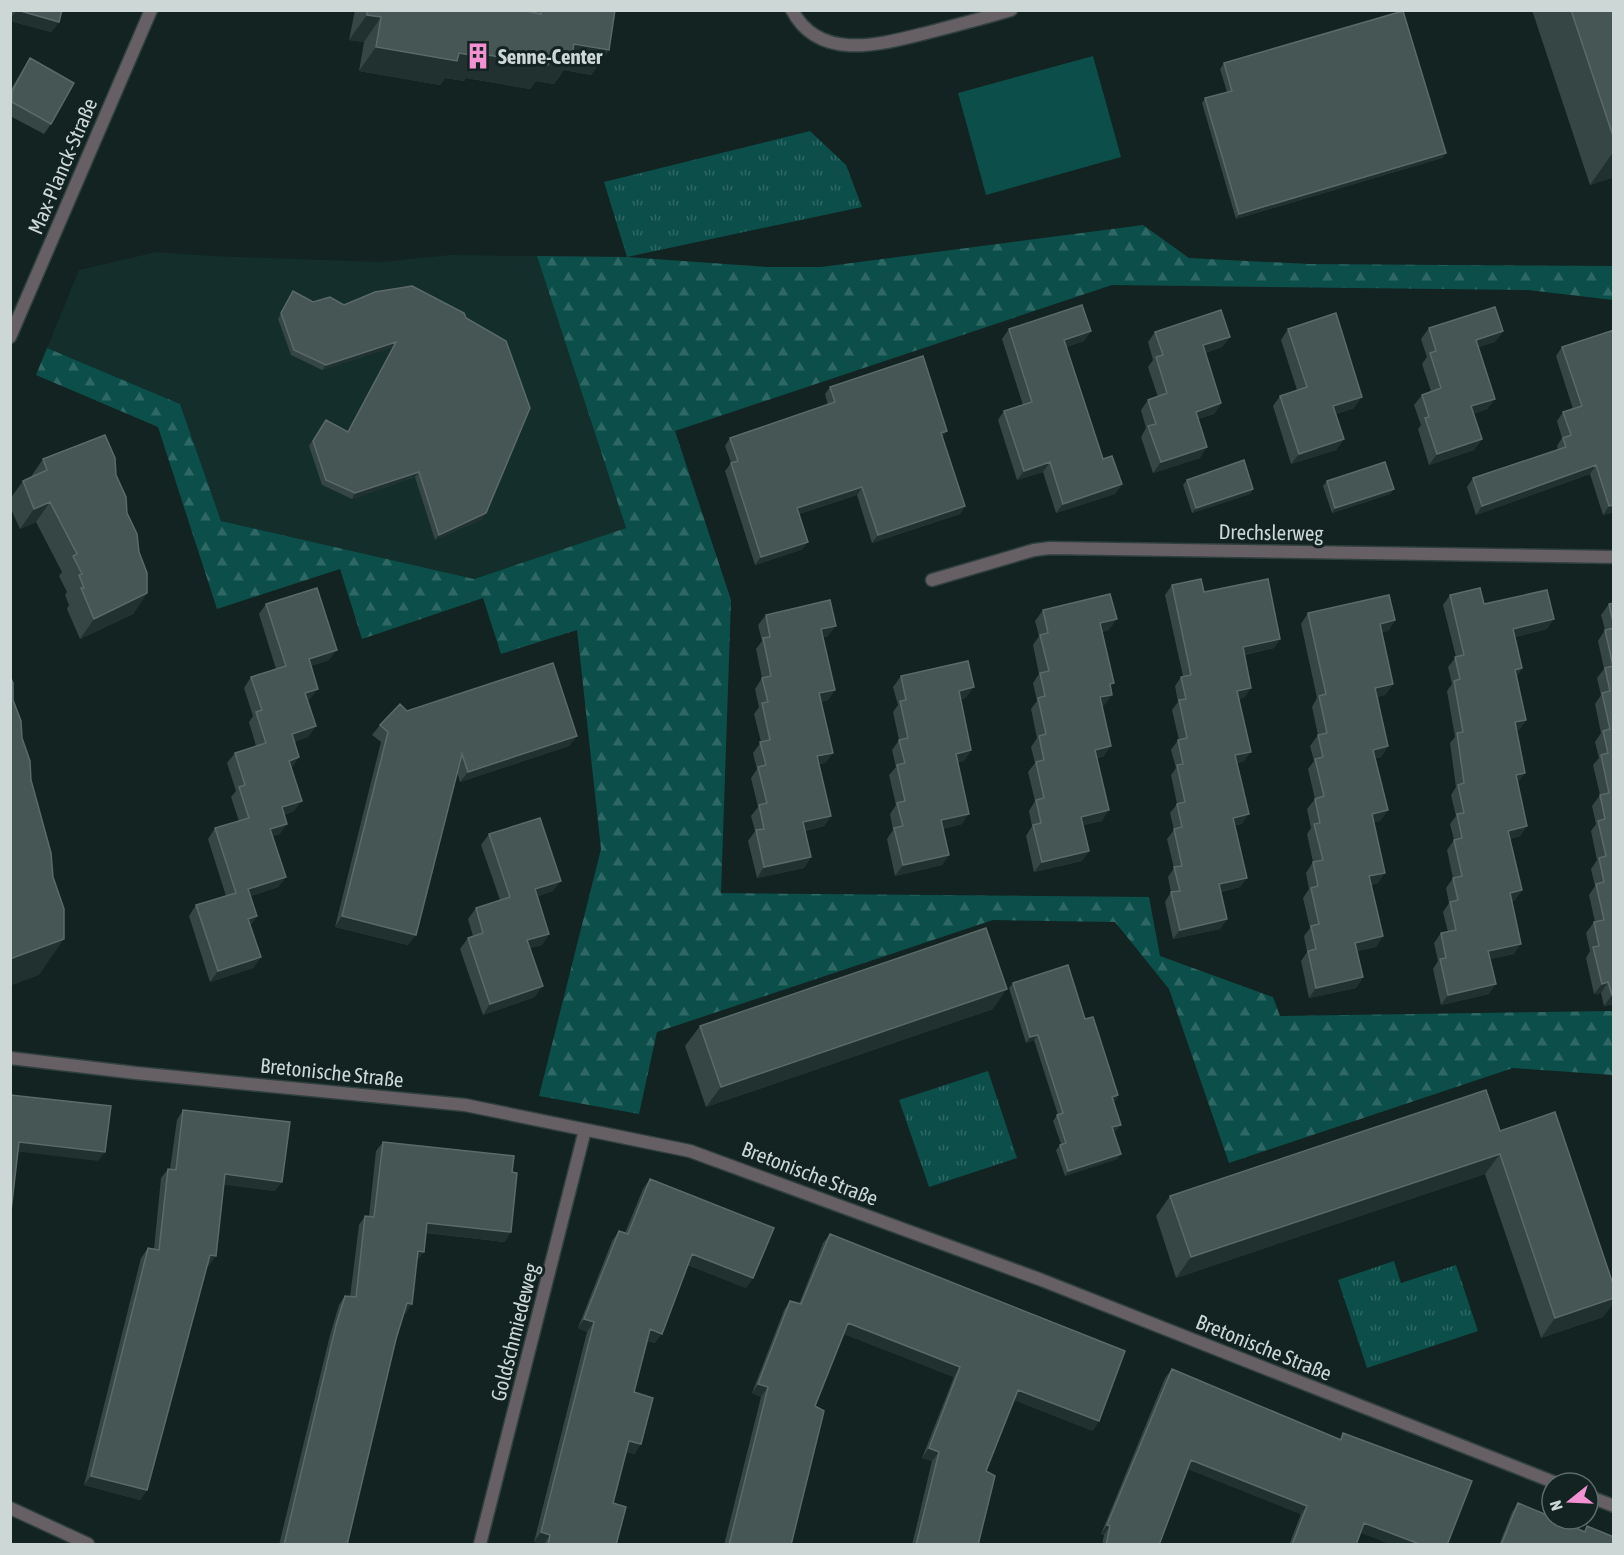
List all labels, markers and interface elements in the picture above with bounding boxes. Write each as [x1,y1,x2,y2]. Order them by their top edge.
building icon: Senne-Center [463,41,493,71]
place label: Senne-Center [498,44,603,68]
street label: Max-Planck-Straße [23,94,101,238]
street label: Drechslerweg [1218,519,1324,545]
street label: Bretonische Straße [259,1053,405,1091]
street label: Bretonische Straße [738,1136,882,1210]
street label: Goldschmiedeweg [485,1261,543,1403]
street label: Bretonische Straße [1193,1309,1335,1385]
north arrow [1540,1471,1600,1531]
text: N [1546,1498,1566,1513]

